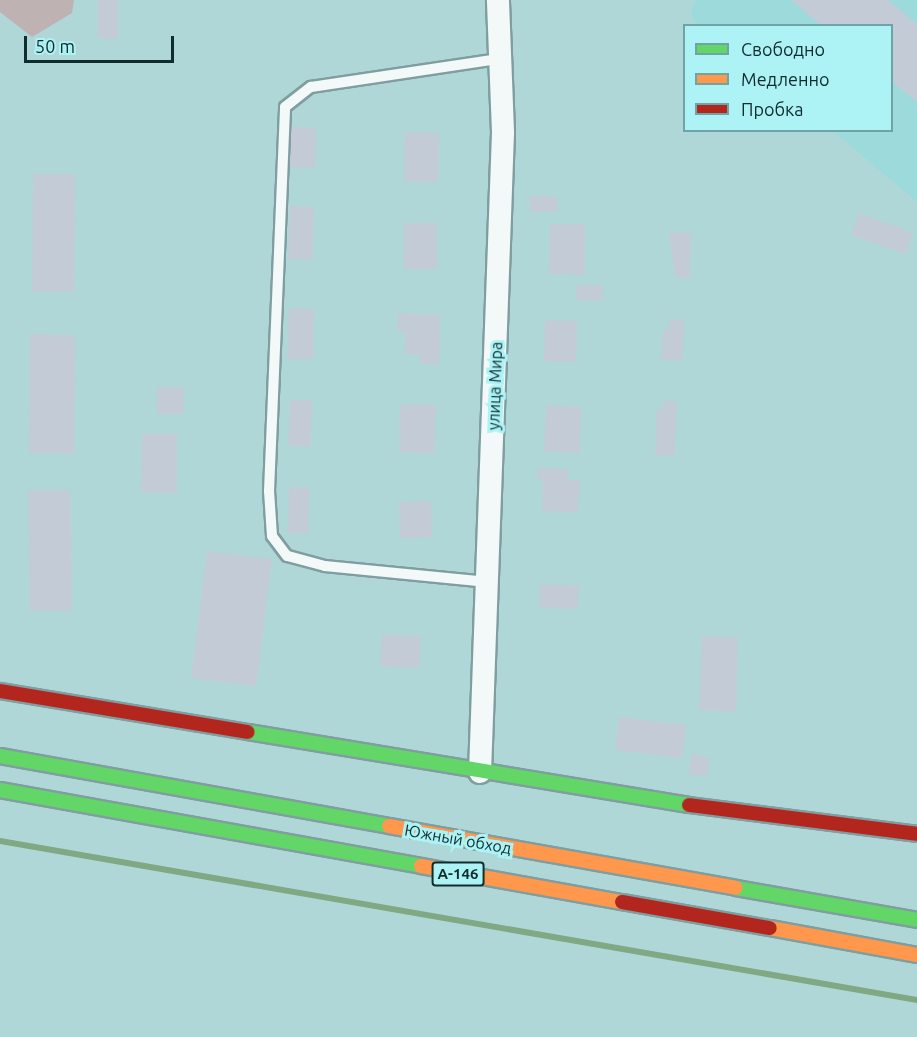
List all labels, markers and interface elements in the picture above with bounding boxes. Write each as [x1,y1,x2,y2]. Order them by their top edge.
scale bar [27,24,177,62]
legend [683,24,893,132]
text: 50 m [35,36,75,56]
text: Свободно [741,39,825,59]
text: Медленно [741,69,830,89]
text: Пробка [741,99,804,119]
street label: улица Мира [484,341,506,431]
street label: Южный обход [403,820,513,858]
road number: А-146 [431,862,485,886]

